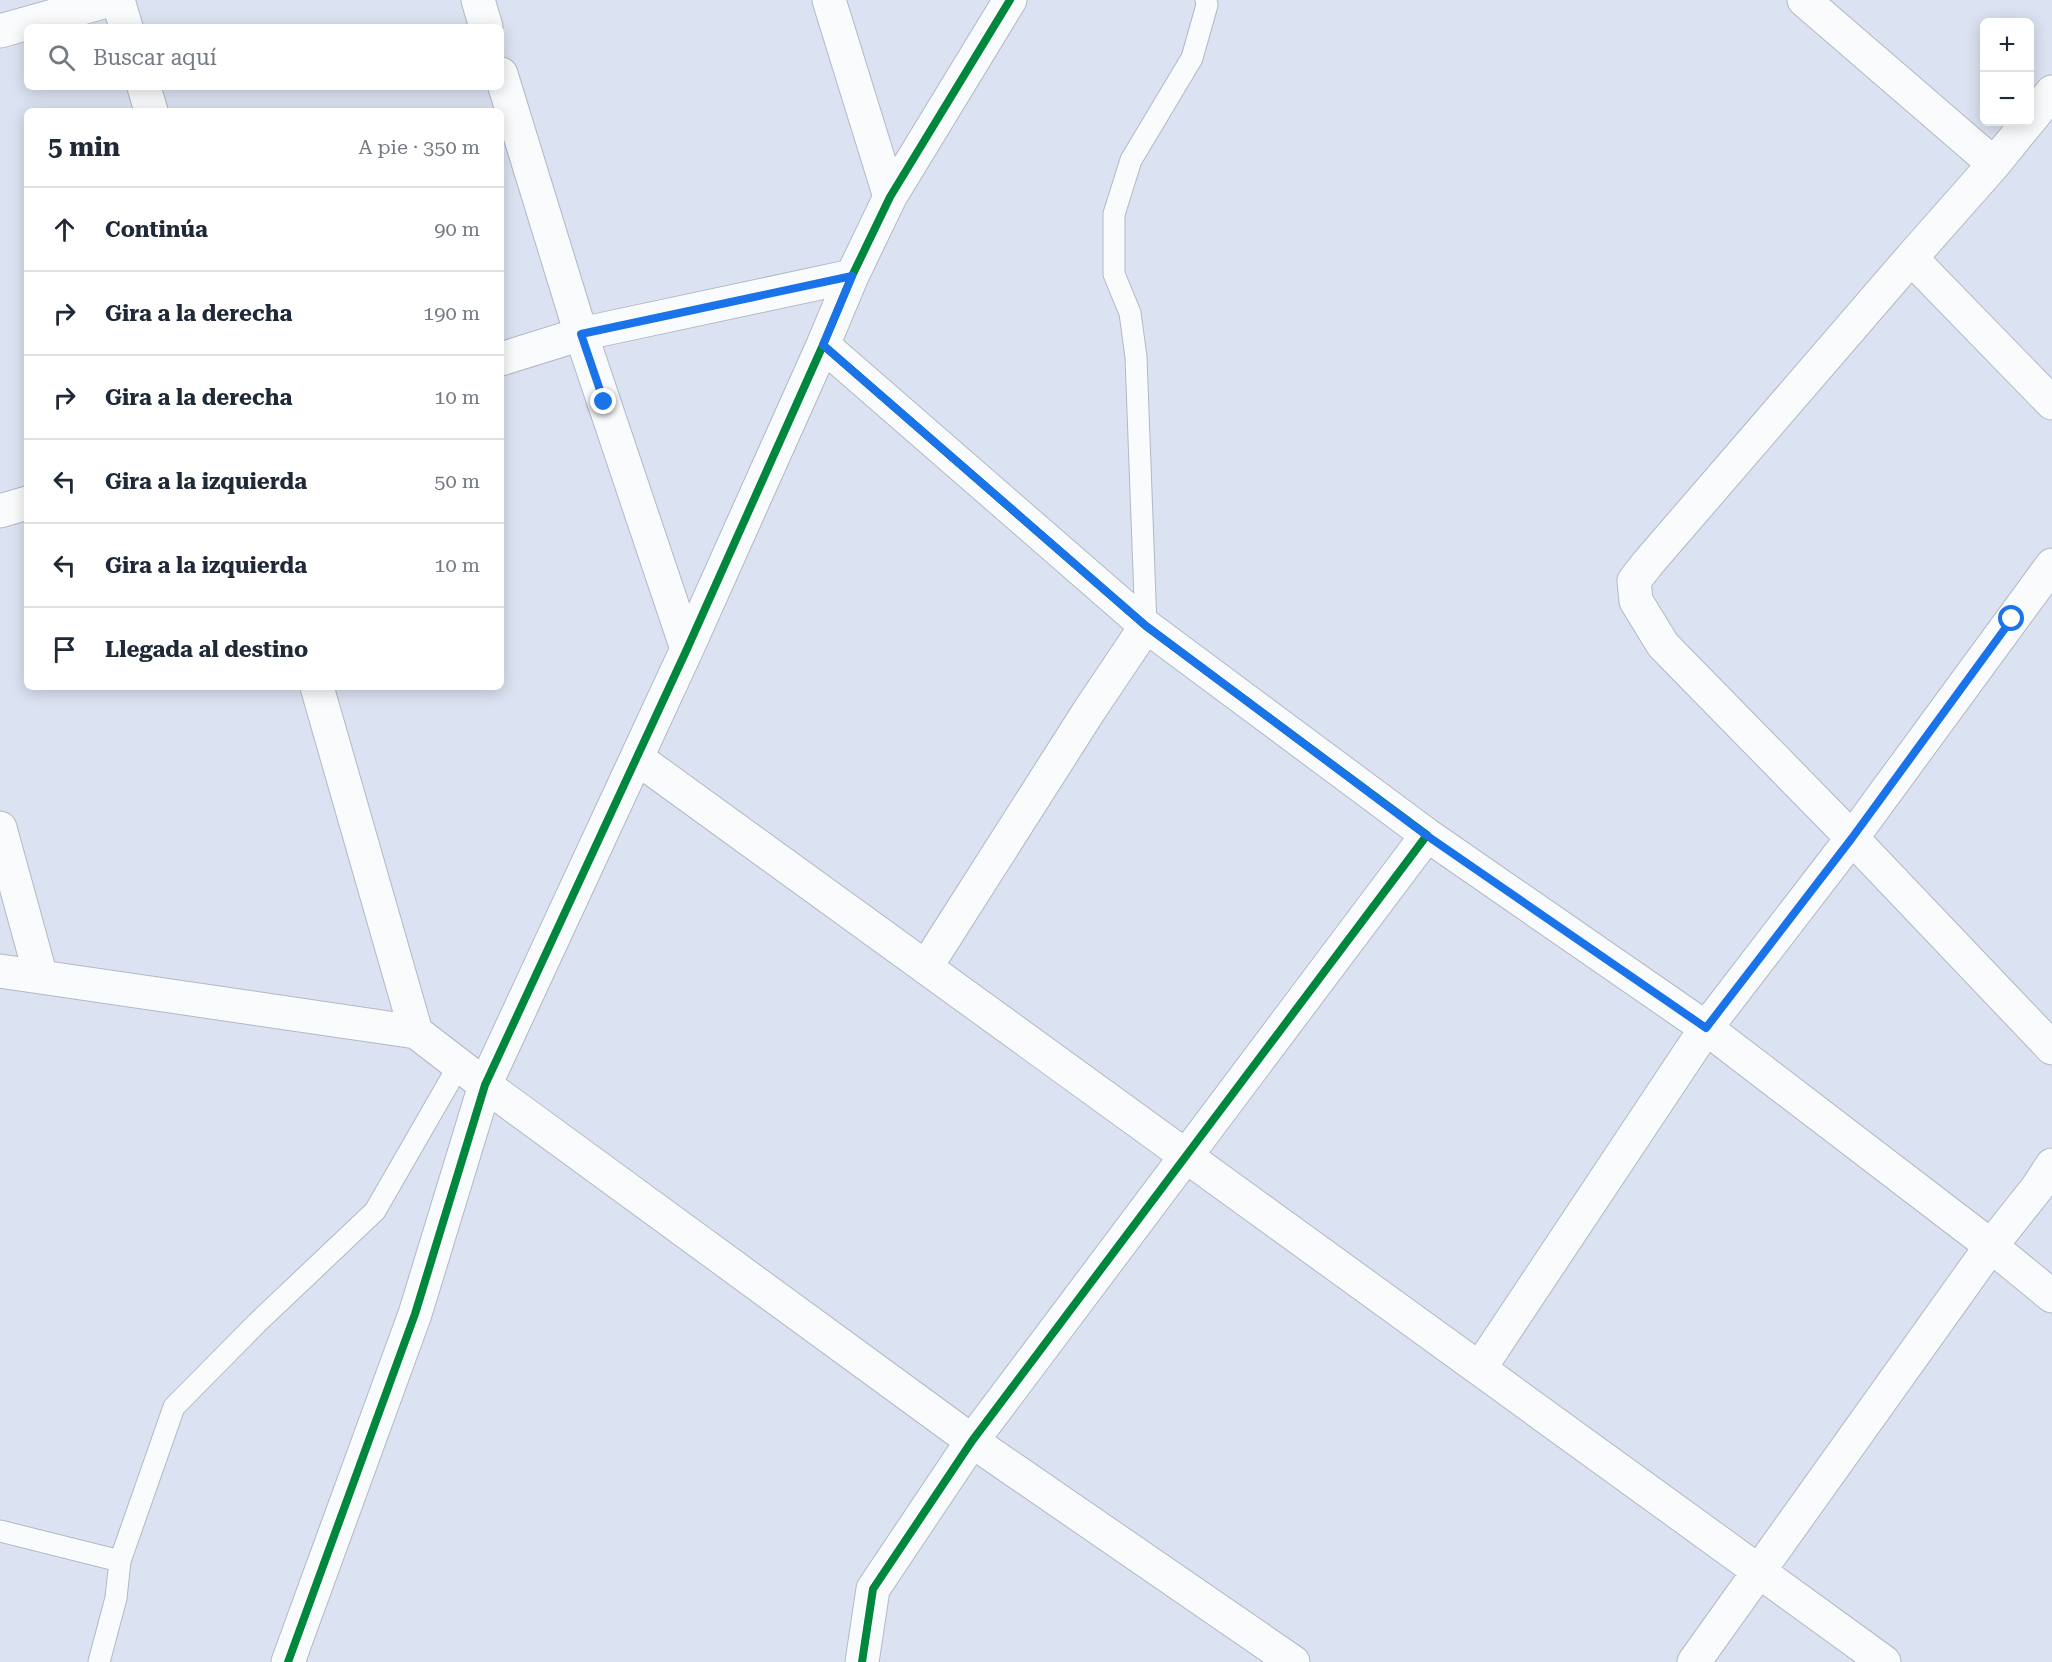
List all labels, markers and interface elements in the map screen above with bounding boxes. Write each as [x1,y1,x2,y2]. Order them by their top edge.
map controls [1980,18,2034,126]
button: + [1980,18,2034,72]
search box [24,24,504,90]
icon: search [45,41,78,74]
text: Buscar aquí [93,45,217,70]
button: − [1980,72,2034,126]
text: 5 min [48,132,120,162]
text: A pie · 350 m [358,135,480,159]
icon: ahead [48,213,81,246]
text: Continúa [105,217,208,242]
text: 90 m [434,217,480,241]
icon: right [48,297,81,330]
text: Gira a la derecha [105,301,292,326]
text: 190 m [423,301,480,325]
icon: right [48,381,81,414]
text: Gira a la derecha [105,385,292,410]
text: 10 m [434,385,480,409]
route end [590,388,616,414]
icon: left [48,465,81,498]
text: Gira a la izquierda [105,469,307,494]
text: 50 m [434,469,480,493]
icon: left [48,549,81,582]
text: Gira a la izquierda [105,553,307,578]
text: 10 m [434,553,480,577]
route start [1998,605,2024,631]
icon: arrive [48,633,81,666]
text: Llegada al destino [105,637,308,662]

